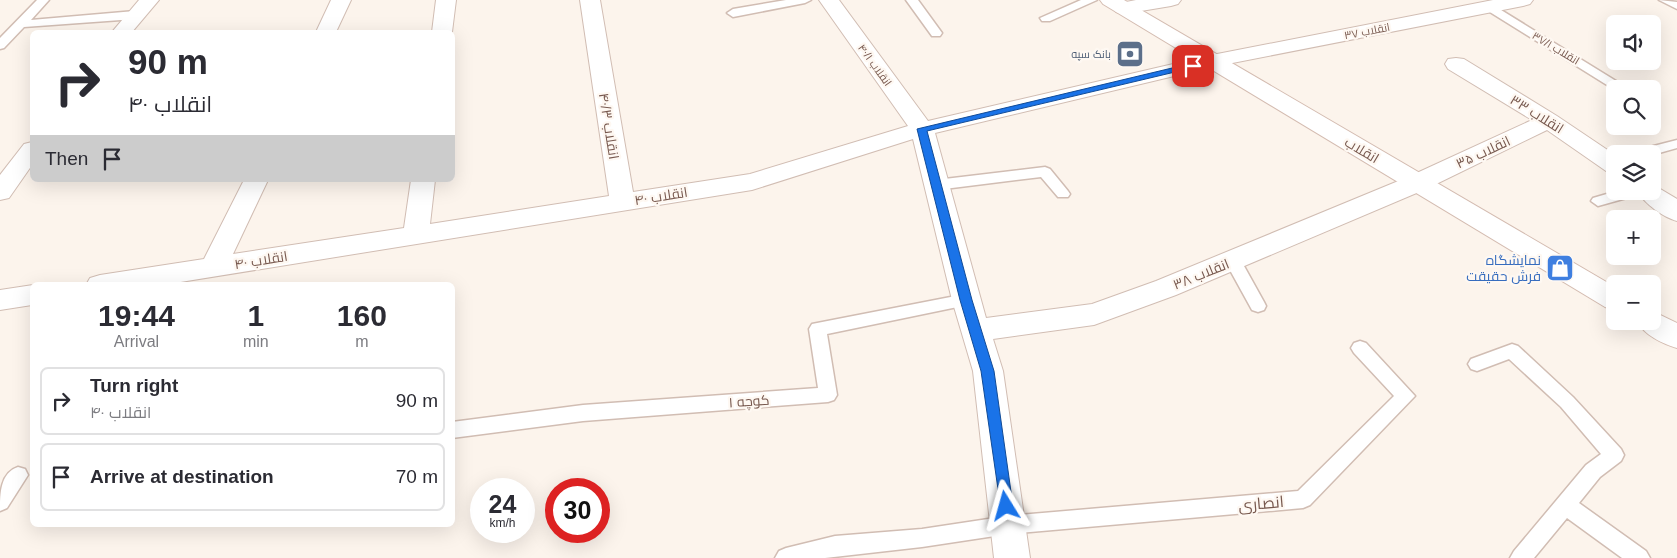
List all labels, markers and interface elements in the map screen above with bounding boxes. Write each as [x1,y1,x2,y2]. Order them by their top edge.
map controls [1606,15,1661,330]
button: sound [1606,15,1661,70]
street label: انقلاب ۳۷ [1343,21,1391,41]
street label: انقلاب ۳۷/۱ [1530,29,1582,67]
bank icon: بانک سپه [1115,39,1145,69]
text: 90 m [128,42,208,81]
street label: انقلاب ۴۰/۱ [856,42,894,88]
pin [1172,45,1214,87]
place label: بانک سپه [1071,48,1111,61]
icon: right [45,50,110,115]
icon: arrive [1179,52,1207,80]
button: search [1606,80,1661,135]
street label: انقلاب ۳۳ [1507,91,1567,137]
text: انقلاب ۴۰ [128,92,212,117]
street label: انقلاب ۴۰/۳ [596,92,622,160]
street label: انقلاب ۳۵ [1453,133,1513,171]
street label: انقلاب [1342,134,1382,166]
icon: arrive [98,145,126,173]
button: layers [1606,145,1661,200]
text: Then [45,148,88,169]
street label: انقلاب ۴۰ [633,184,689,208]
button: + [1606,210,1661,265]
street label: انقلاب ۴۰ [233,248,289,272]
place label: نمایشگاه فرش حقیقت [1466,252,1541,284]
shop icon: نمایشگاه فرش حقیقت [1545,253,1575,283]
street label: انقلاب ۳۸ [1171,256,1231,292]
button: − [1606,275,1661,330]
text: 19:44 [98,299,175,332]
text: 1 [247,299,264,332]
text: 160 [337,299,387,332]
text: Arrival [114,333,159,350]
text: min [243,333,269,350]
text: m [355,333,368,350]
text: Turn right [90,375,178,396]
icon: right [47,387,75,415]
text: 90 m [396,390,438,411]
street label: کوچه ۱ [728,392,770,412]
text: انقلاب ۴۰ [90,404,151,421]
icon: arrive [47,463,75,491]
text: Arrive at destination [90,466,274,487]
text: 70 m [396,466,438,487]
speed limit sign: 30 [545,478,610,543]
position arrow [979,479,1031,531]
text: 24 [489,490,516,518]
street label: انصاری [1238,493,1285,516]
text: km/h [489,516,516,530]

